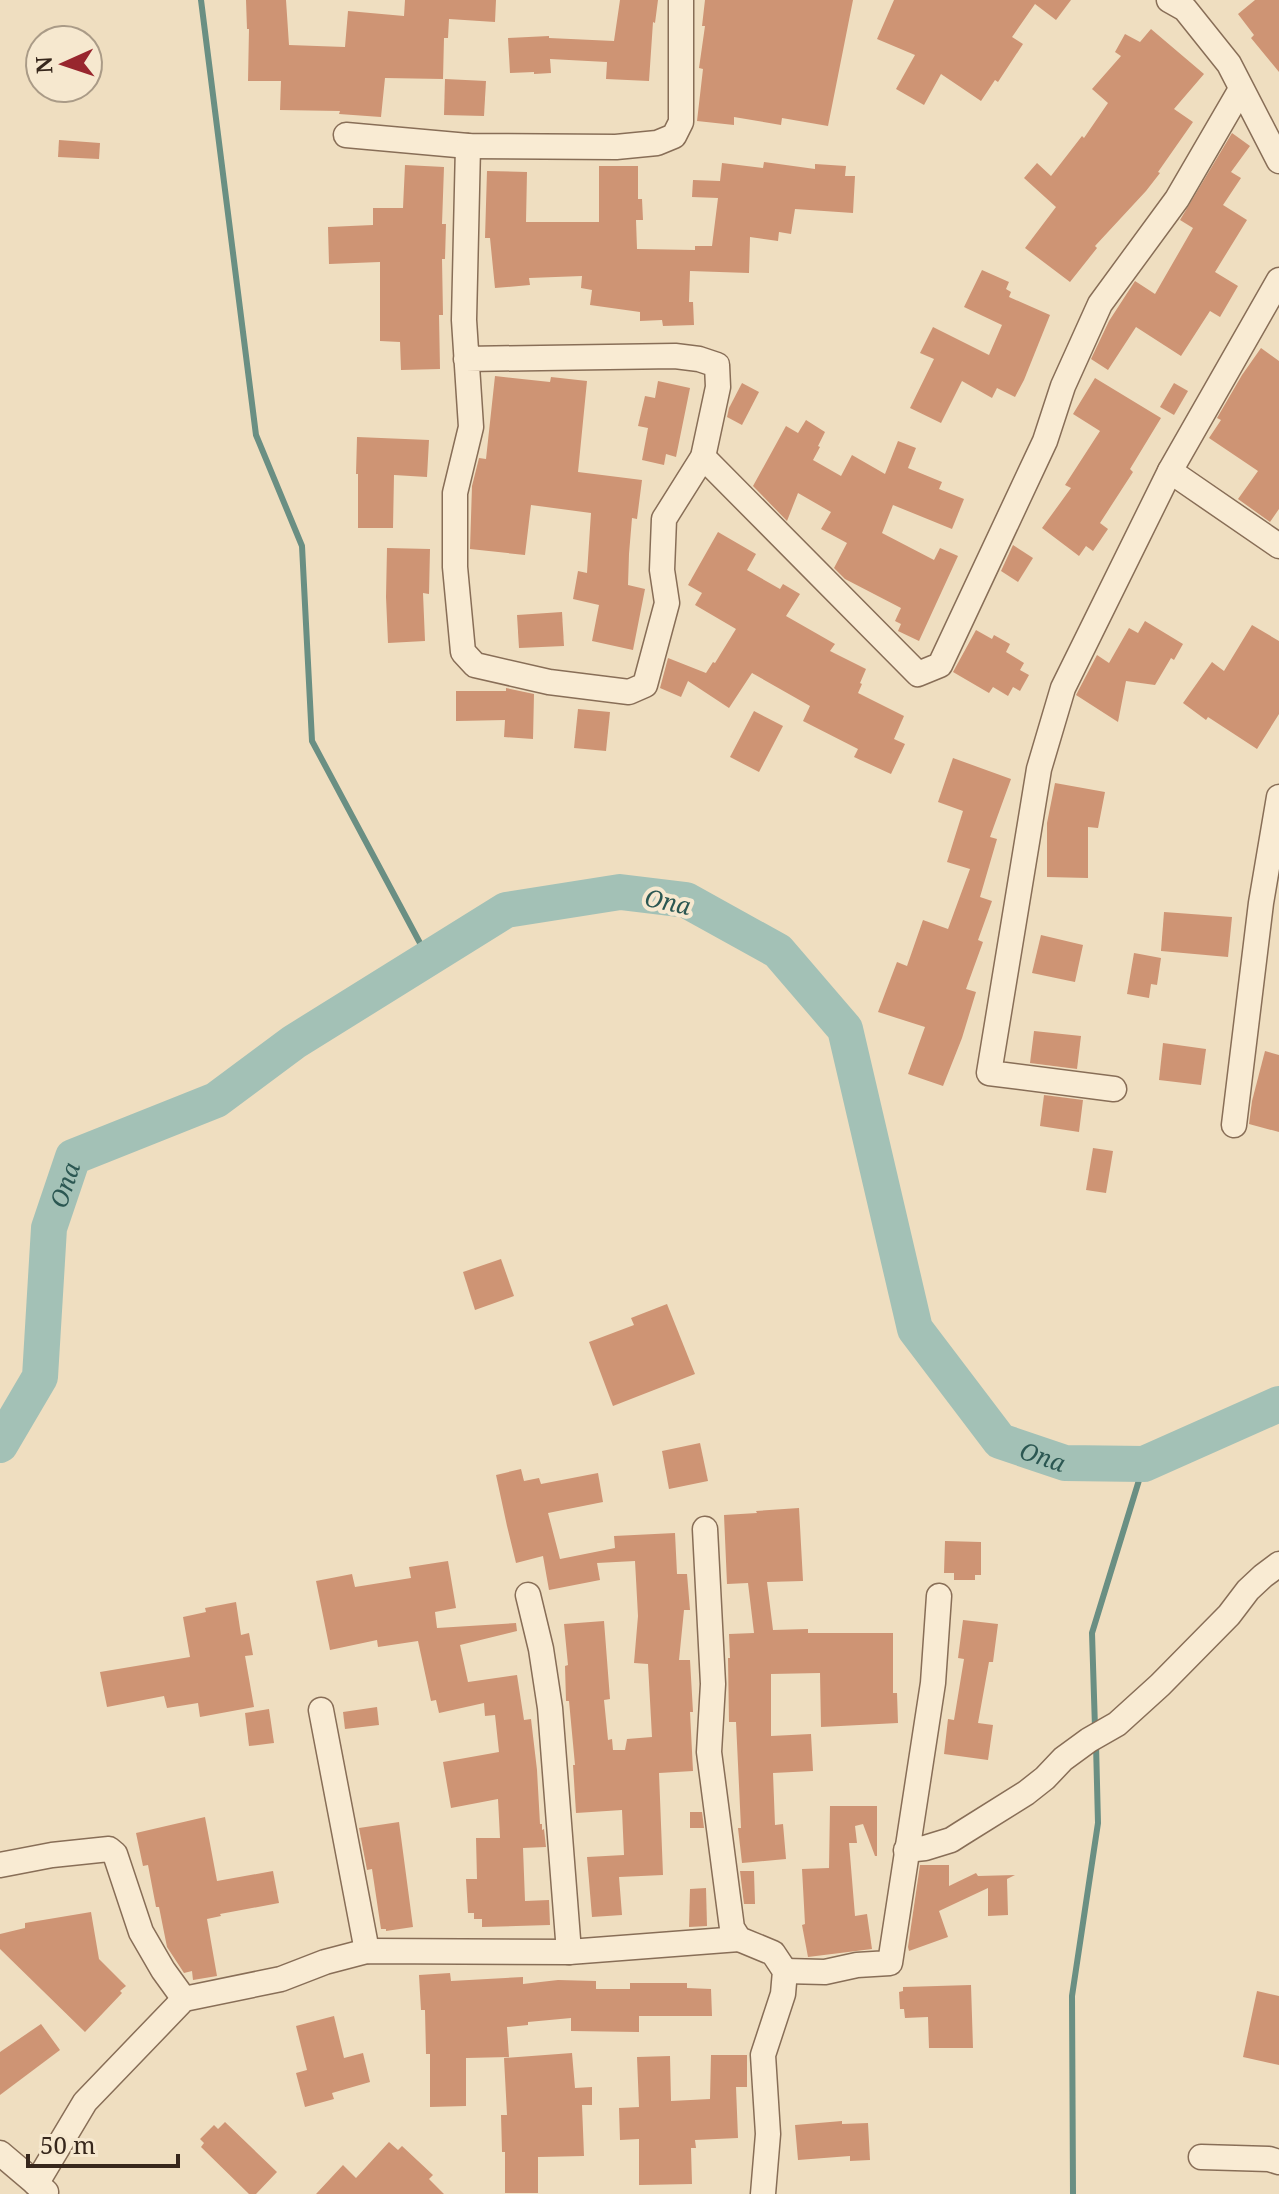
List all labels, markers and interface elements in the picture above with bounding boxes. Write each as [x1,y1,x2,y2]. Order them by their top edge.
north arrow [24,24,104,104]
text: N [28,56,58,75]
water label: Ona [642,880,694,922]
water label: Ona [41,1157,87,1212]
water label: Ona [1016,1433,1070,1479]
scale bar [28,2118,178,2168]
text: 50 m [40,2128,96,2161]

